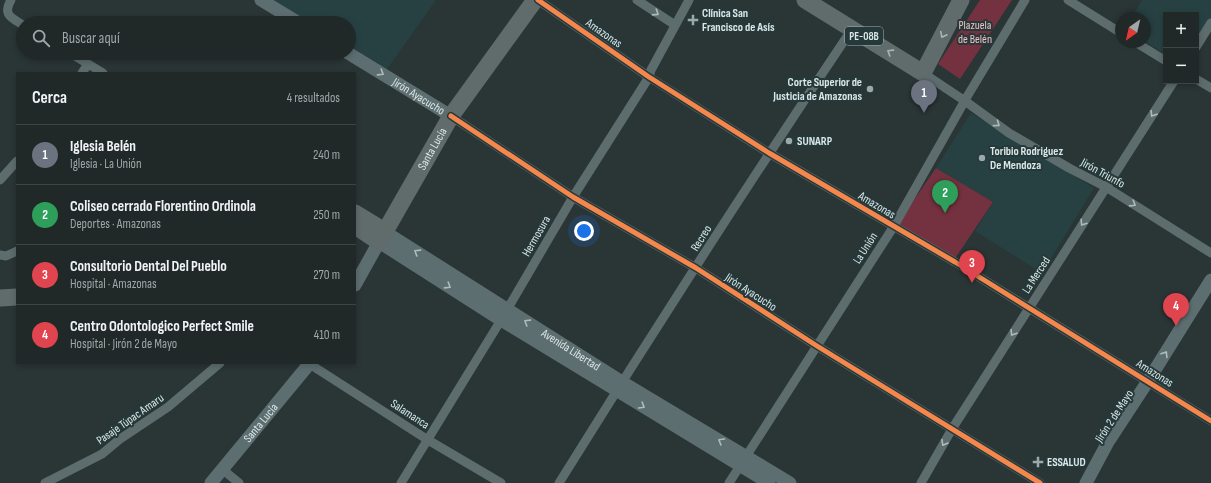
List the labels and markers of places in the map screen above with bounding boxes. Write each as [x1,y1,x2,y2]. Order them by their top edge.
place label: Clínica San Francisco de Asís [702,6,775,35]
marker: Clínica San Francisco de Asís [687,14,699,26]
place label: Corte Superior de Justicia de Amazonas [772,75,862,104]
pin: 1 [911,80,937,113]
marker: Corte Superior de Justicia de Amazonas [865,84,875,94]
place label: SUNARP [797,134,833,149]
marker: SUNARP [784,136,794,146]
place label: Toribio Rodriguez De Mendoza [990,144,1063,173]
marker: Toribio Rodriguez De Mendoza [977,153,987,163]
pin: 2 [932,180,958,213]
pin: 3 [959,250,985,283]
pin: 4 [1163,293,1189,326]
place label: ESSALUD [1047,455,1086,470]
marker: ESSALUD [1032,456,1044,468]

